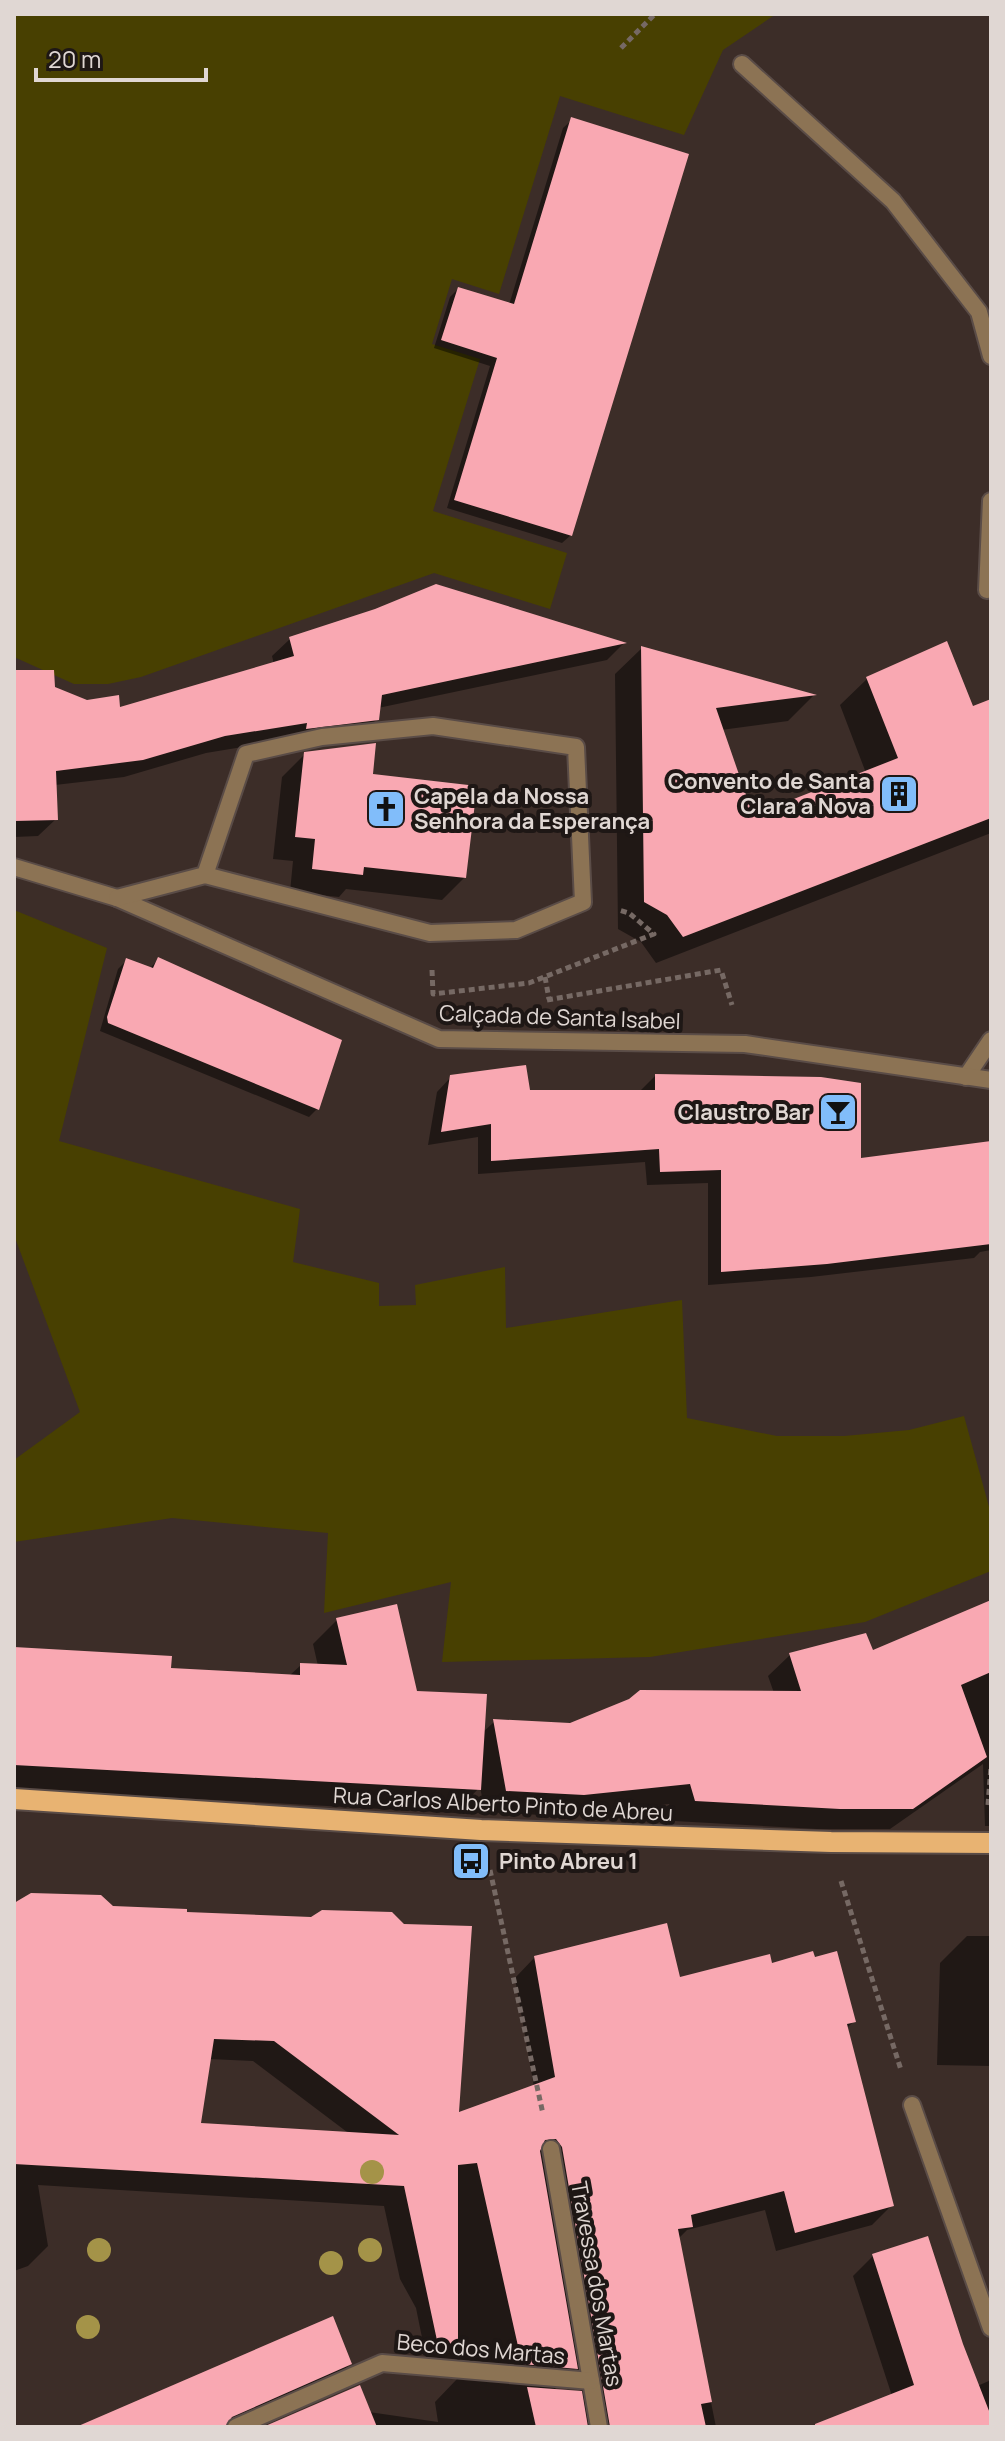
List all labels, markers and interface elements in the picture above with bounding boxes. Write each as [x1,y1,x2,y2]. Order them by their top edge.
scale bar [36,32,206,82]
text: 20 m [48,42,101,75]
place label: Convento de Santa Clara a Nova [668,766,871,821]
building icon: Convento de Santa Clara a Nova [878,773,920,815]
place label: Capela da Nossa Senhora da Esperança [414,781,650,836]
church icon: Capela da Nossa Senhora da Esperança [365,788,407,830]
street label: Calçada de Santa Isabel [439,998,681,1036]
bar icon: Claustro Bar [817,1091,859,1133]
place label: Claustro Bar [678,1097,810,1127]
street label: Rua Carlos Alberto Pinto de Abreu [332,1780,674,1828]
bus stop icon: Pinto Abreu 1 [450,1840,492,1882]
place label: Pinto Abreu 1 [499,1846,638,1876]
street label: Travessa dos Martas [564,2179,630,2389]
street label: Beco dos Martas [396,2327,566,2371]

